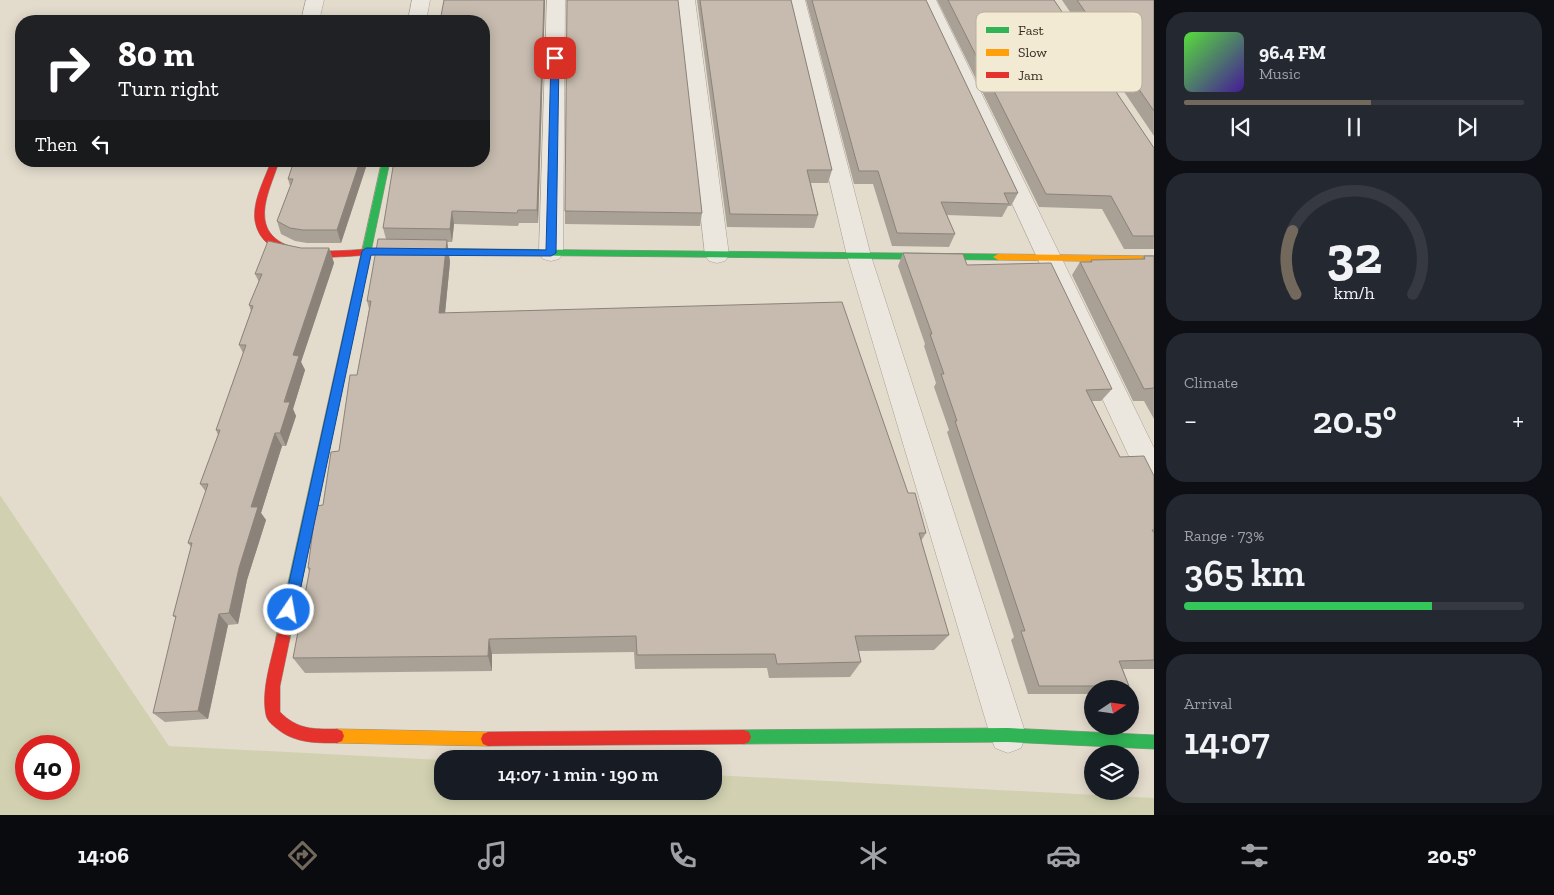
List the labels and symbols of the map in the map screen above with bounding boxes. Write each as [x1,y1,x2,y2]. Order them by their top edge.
legend [976,12,1142,92]
text: Fast [1018,22,1045,39]
pin [534,37,576,79]
text: Slow [1018,44,1047,61]
text: Jam [1018,67,1043,84]
position arrow [262,583,314,635]
north arrow [1084,680,1139,735]
speed limit sign: 40 [15,735,80,800]

